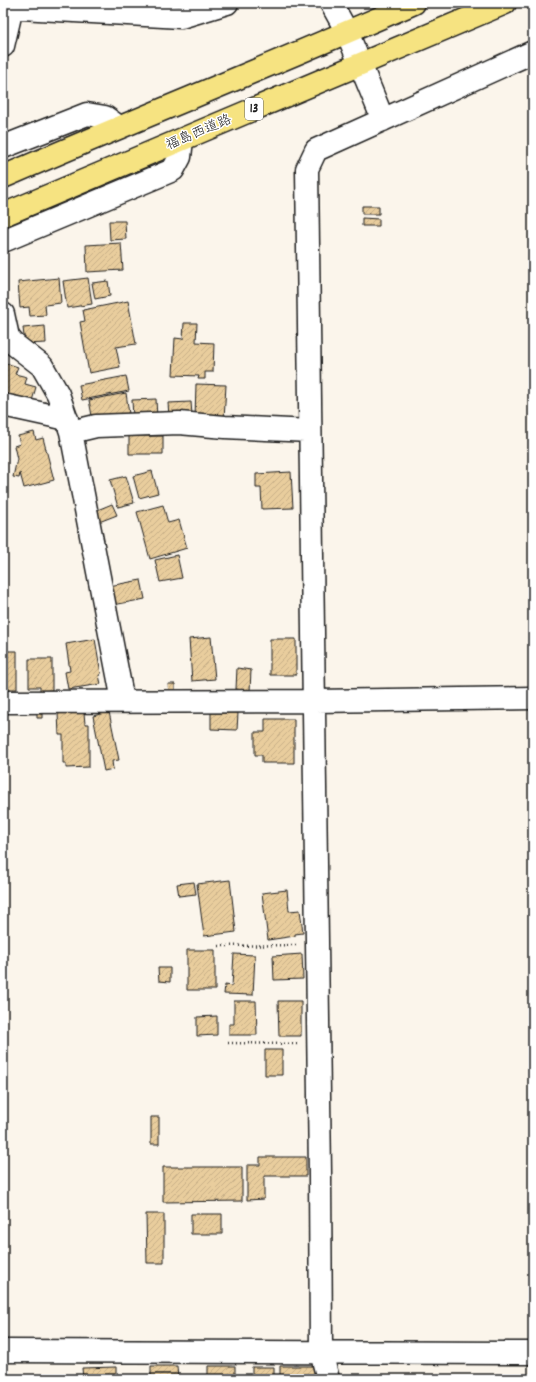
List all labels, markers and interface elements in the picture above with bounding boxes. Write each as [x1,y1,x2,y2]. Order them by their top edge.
road number: 13 [245,98,263,120]
street label: 福島西道路 [163,110,235,156]

